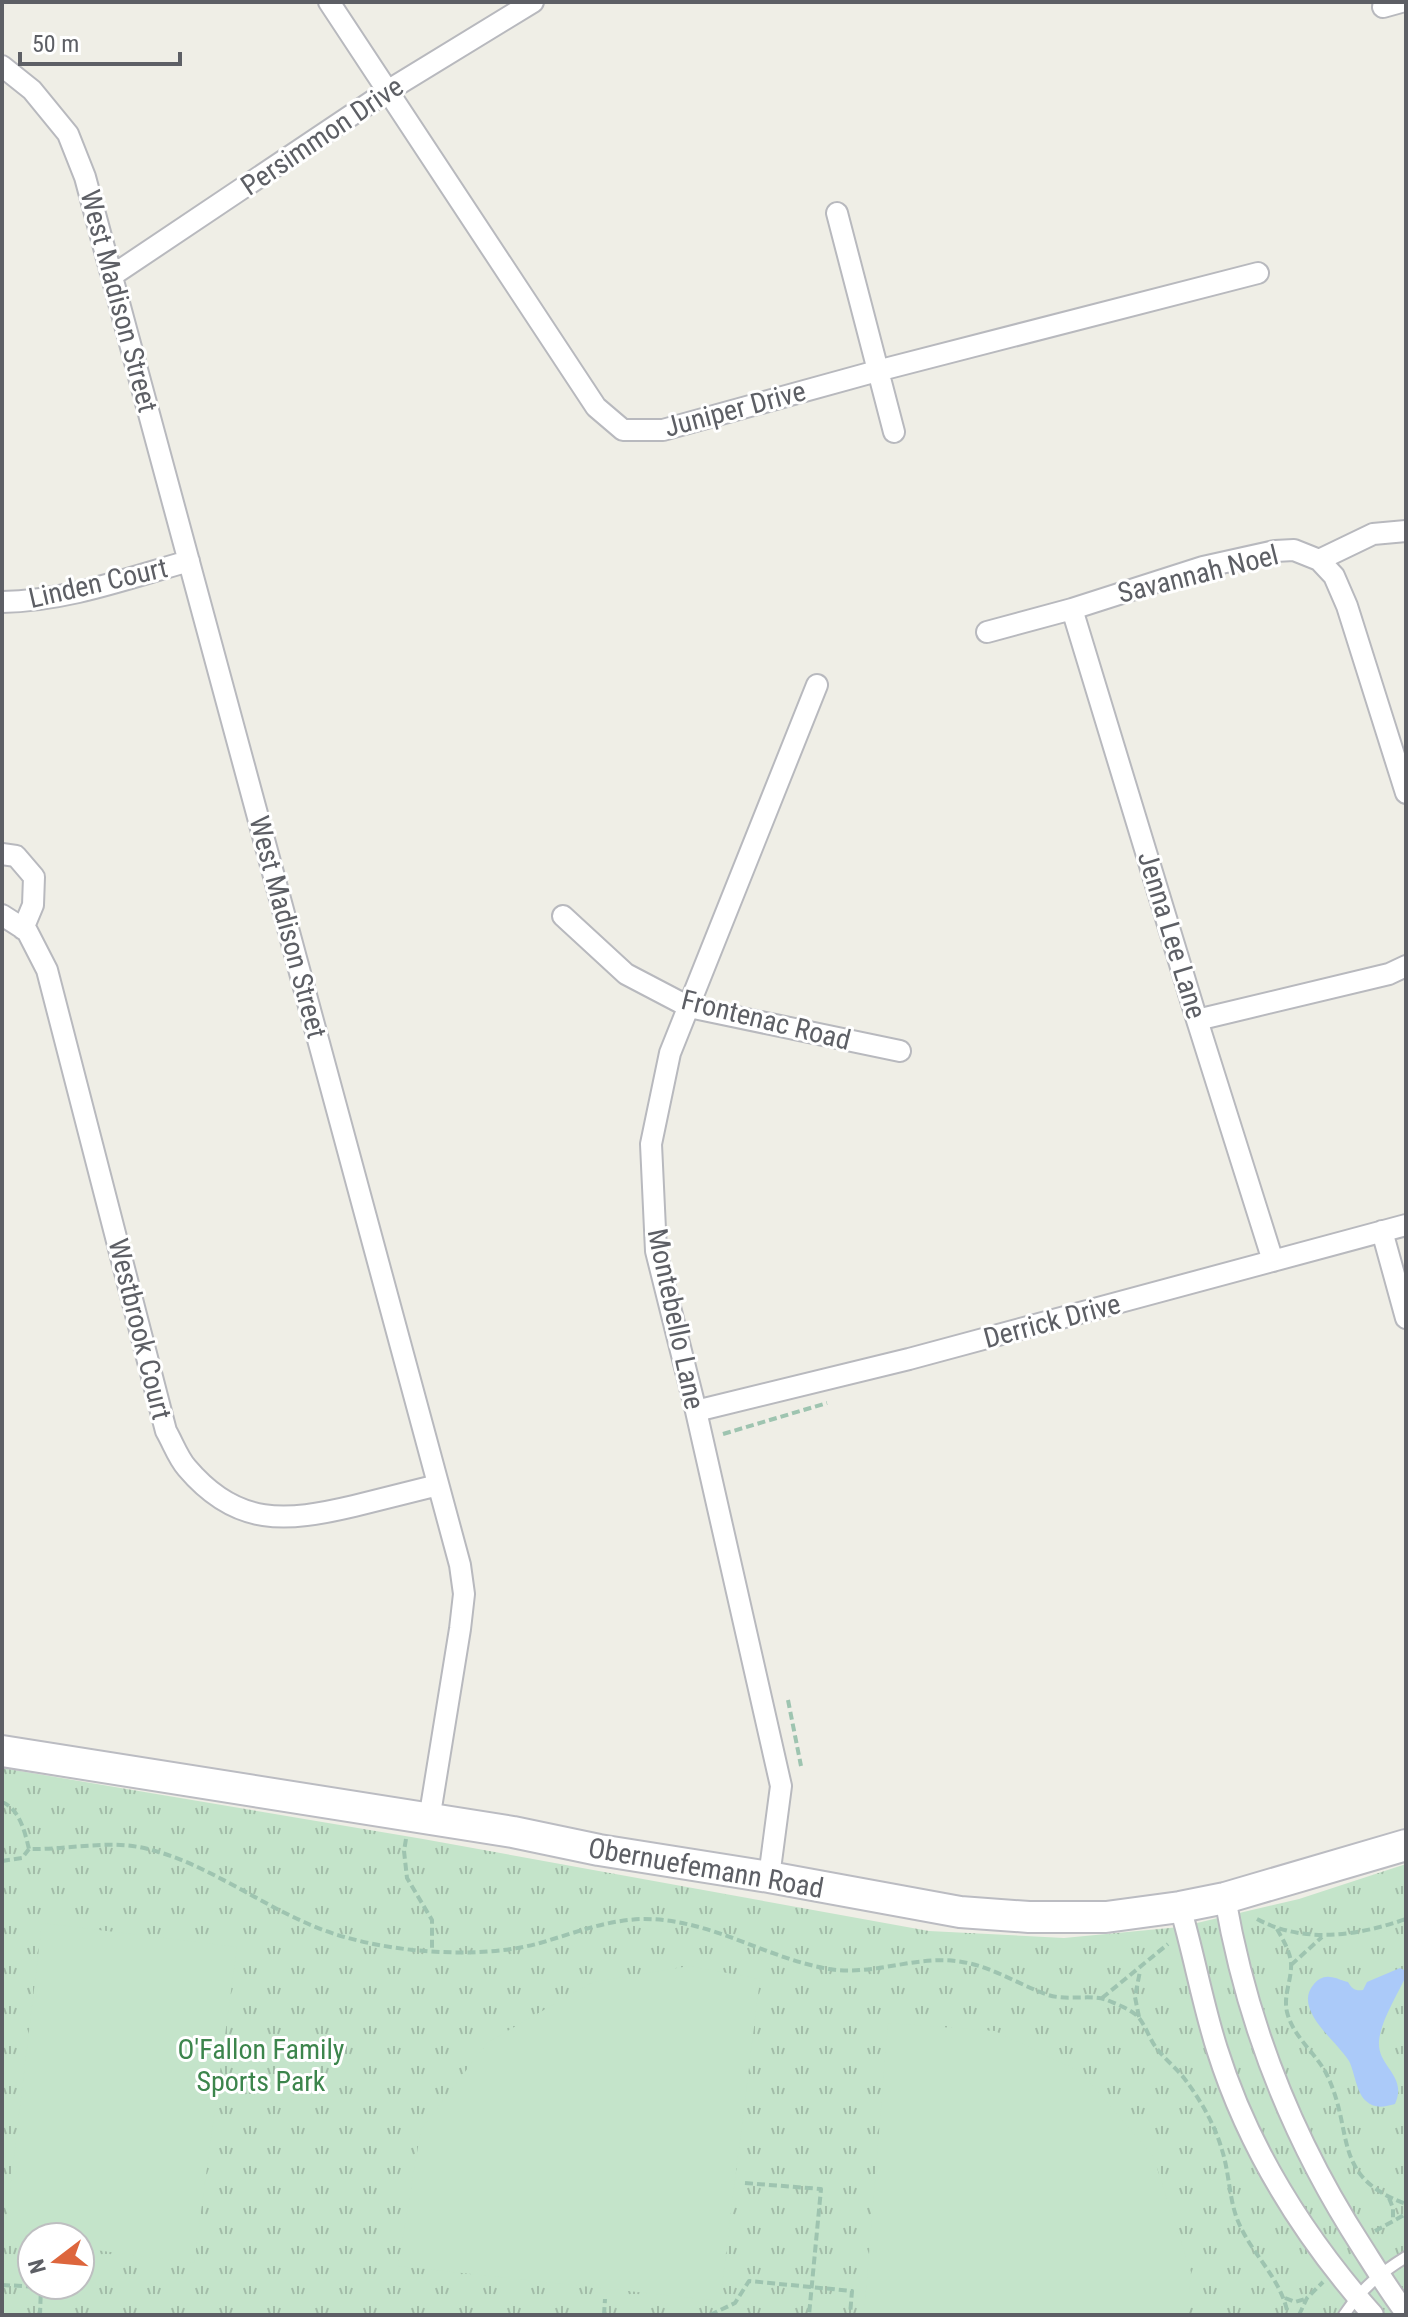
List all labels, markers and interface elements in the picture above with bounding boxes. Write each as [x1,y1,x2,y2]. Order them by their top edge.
scale bar [20,16,180,66]
text: 50 m [32,30,79,58]
street label: Persimmon Drive [235,70,409,202]
street label: West Madison Street [73,186,165,416]
street label: Juniper Drive [661,374,809,444]
street label: Savannah Noel [1114,538,1282,610]
street label: Linden Court [25,551,171,615]
street label: West Madison Street [242,812,334,1042]
street label: Jenna Lee Lane [1131,847,1213,1023]
street label: Frontenac Road [678,983,854,1057]
street label: Montebello Lane [641,1226,711,1412]
street label: Westbrook Court [102,1235,178,1423]
street label: Derrick Drive [980,1287,1124,1355]
street label: Obernuefemann Road [586,1831,826,1905]
park label: O'Fallon Family Sports Park [177,2033,345,2098]
north arrow [16,2221,96,2301]
text: N [23,2256,51,2276]

